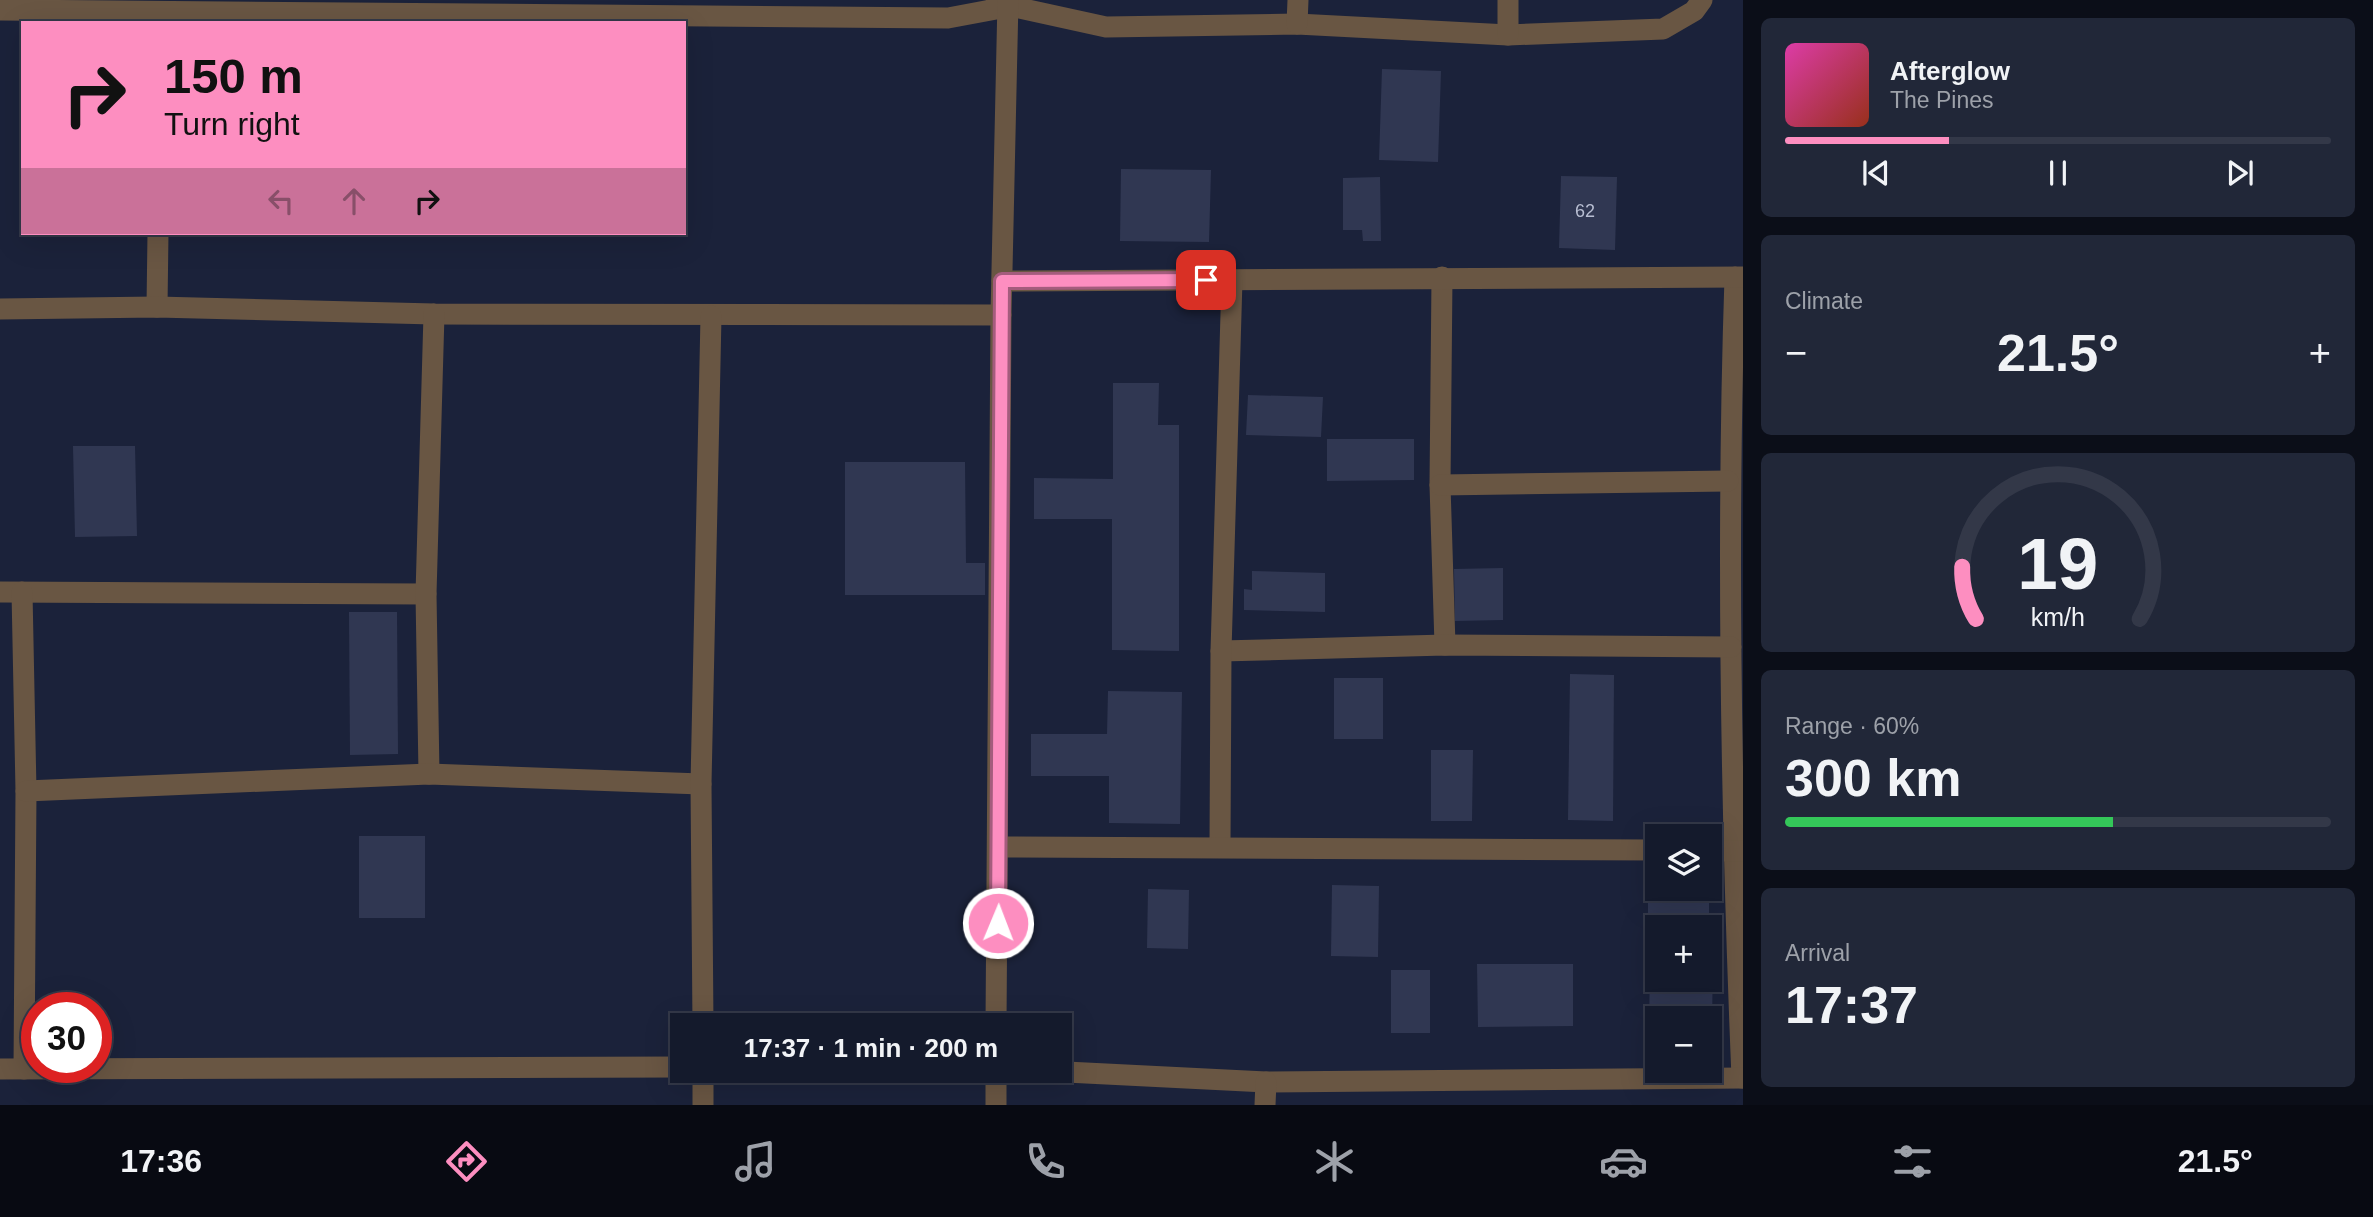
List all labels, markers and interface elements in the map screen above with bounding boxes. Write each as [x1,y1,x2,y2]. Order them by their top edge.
icon: right [49,49,140,140]
text: 150 m [164,49,303,103]
text: Afterglow [1890,56,2010,86]
text: The Pines [1890,87,1994,113]
text: Turn right [164,106,300,142]
icon: previous [1857,154,1895,192]
icon: pause [2039,154,2077,192]
icon: next [2221,154,2259,192]
icon: left [262,182,300,220]
icon: ahead [335,182,373,220]
icon: right [408,182,446,220]
house number: 62 [1575,201,1595,221]
pin [1176,250,1236,310]
icon: arrive [1187,261,1225,299]
text: Climate [1785,288,1863,314]
text: 21.5° [1997,324,2119,382]
text: − [1785,332,1807,374]
text: + [2309,332,2331,374]
text: 19 [2018,523,2098,604]
text: km/h [2031,602,2085,630]
text: Range · 60% [1785,713,1919,739]
text: 300 km [1785,749,1961,807]
map controls [1645,824,1722,1083]
button: layers [1645,824,1722,901]
position arrow [961,886,1035,960]
button: + [1645,915,1722,992]
text: Arrival [1785,940,1850,966]
text: 17:37 [1785,976,1918,1034]
speed limit sign: 30 [21,992,112,1083]
button: − [1645,1006,1722,1083]
text: 17:37 · 1 min · 200 m [744,1033,998,1063]
icon: directions [442,1137,491,1186]
icon: music [731,1137,780,1186]
icon: phone [1021,1137,1070,1186]
icon: climate [1310,1137,1359,1186]
icon: car [1599,1137,1648,1186]
icon: filters [1888,1137,1937,1186]
text: 17:36 [120,1143,202,1179]
text: 21.5° [2178,1143,2253,1179]

